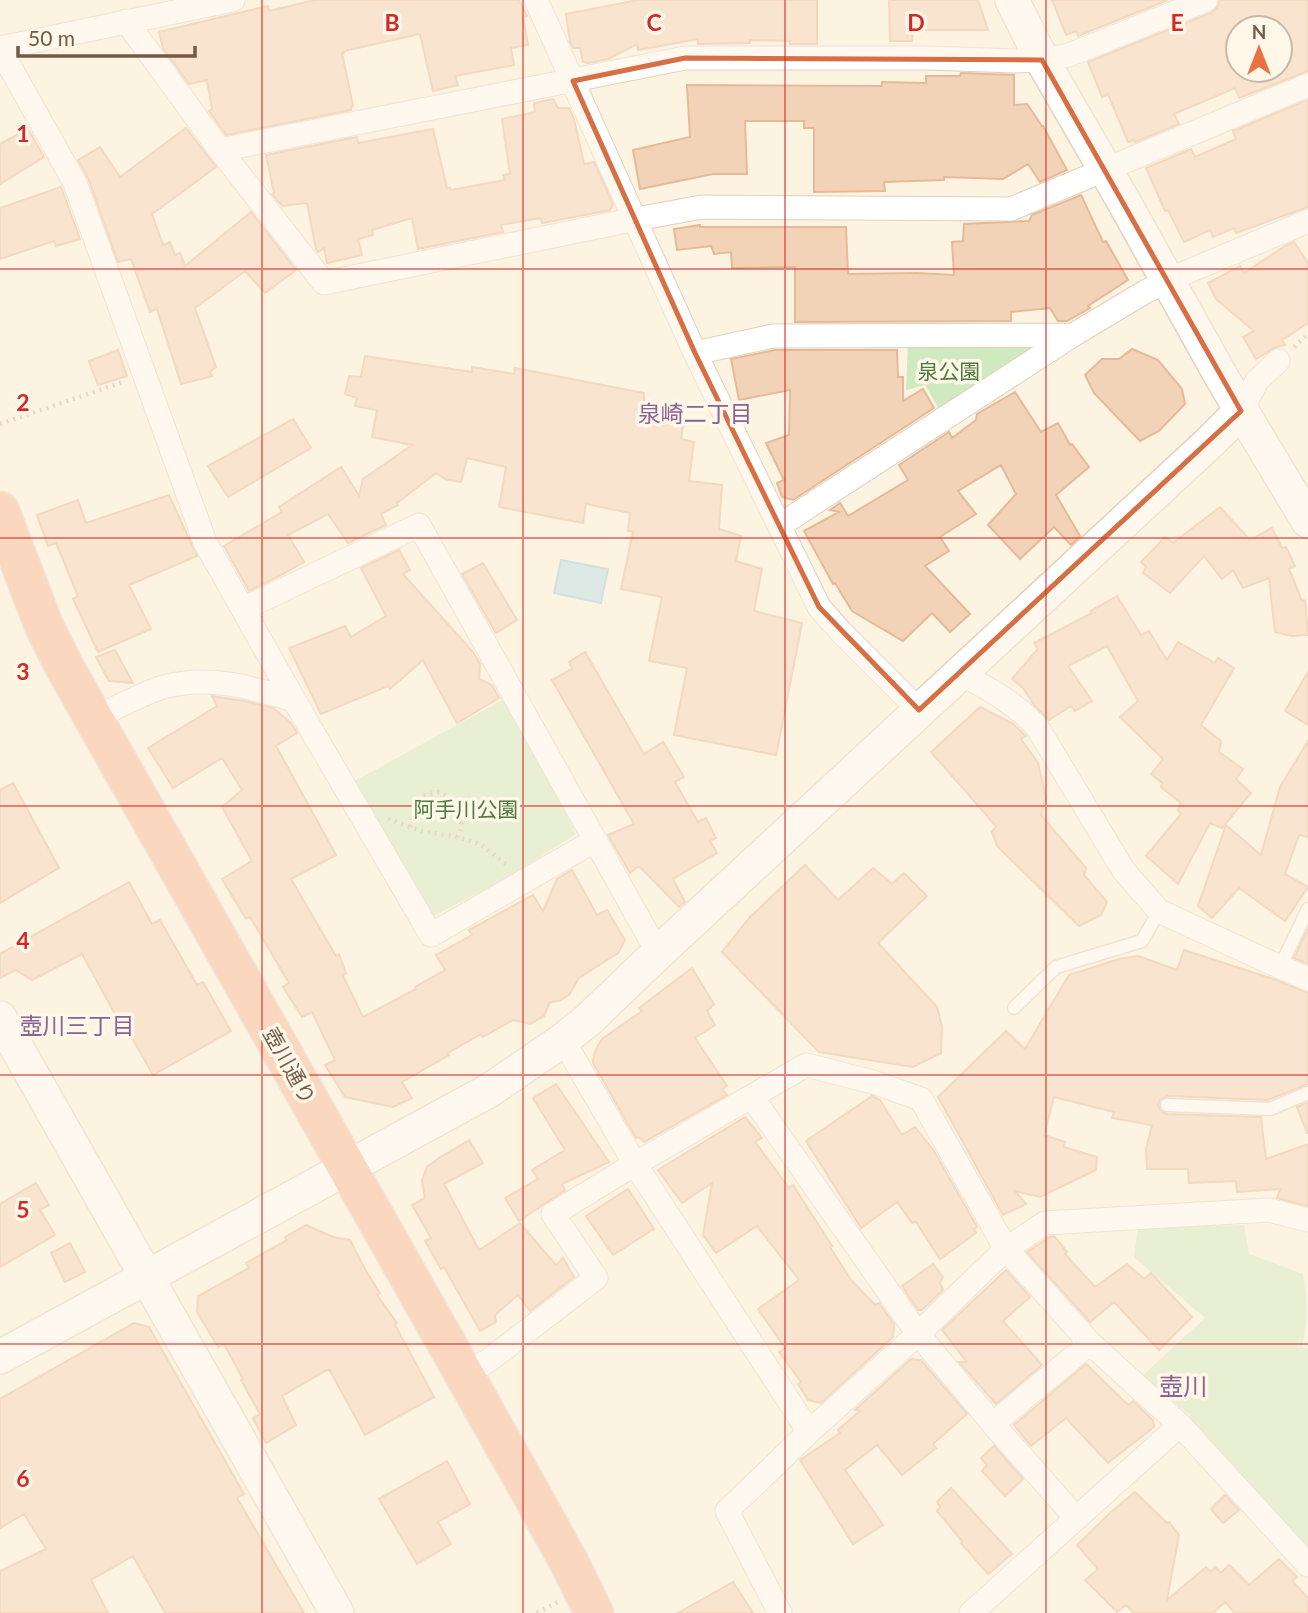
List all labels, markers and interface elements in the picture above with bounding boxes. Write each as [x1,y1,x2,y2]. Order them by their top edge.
text: B [384,8,400,36]
text: C [646,8,662,36]
text: D [907,8,925,36]
text: E [1170,8,1184,36]
scale bar [18,14,194,58]
north arrow [1224,14,1294,84]
text: N [1252,20,1266,43]
text: 50 m [28,25,75,50]
text: 1 [16,119,30,147]
park label: 泉公園 [918,358,981,383]
text: 2 [16,388,30,416]
district label: 泉崎二丁目 [638,399,753,427]
text: 3 [16,657,30,685]
park label: 阿手川公園 [414,796,519,821]
text: 4 [16,926,30,954]
district label: 壺川三丁目 [20,1011,135,1039]
street label: 壺川通り [259,1022,322,1108]
text: 5 [16,1195,30,1223]
district label: 壺川 [1159,1371,1207,1400]
text: 6 [16,1464,30,1492]

